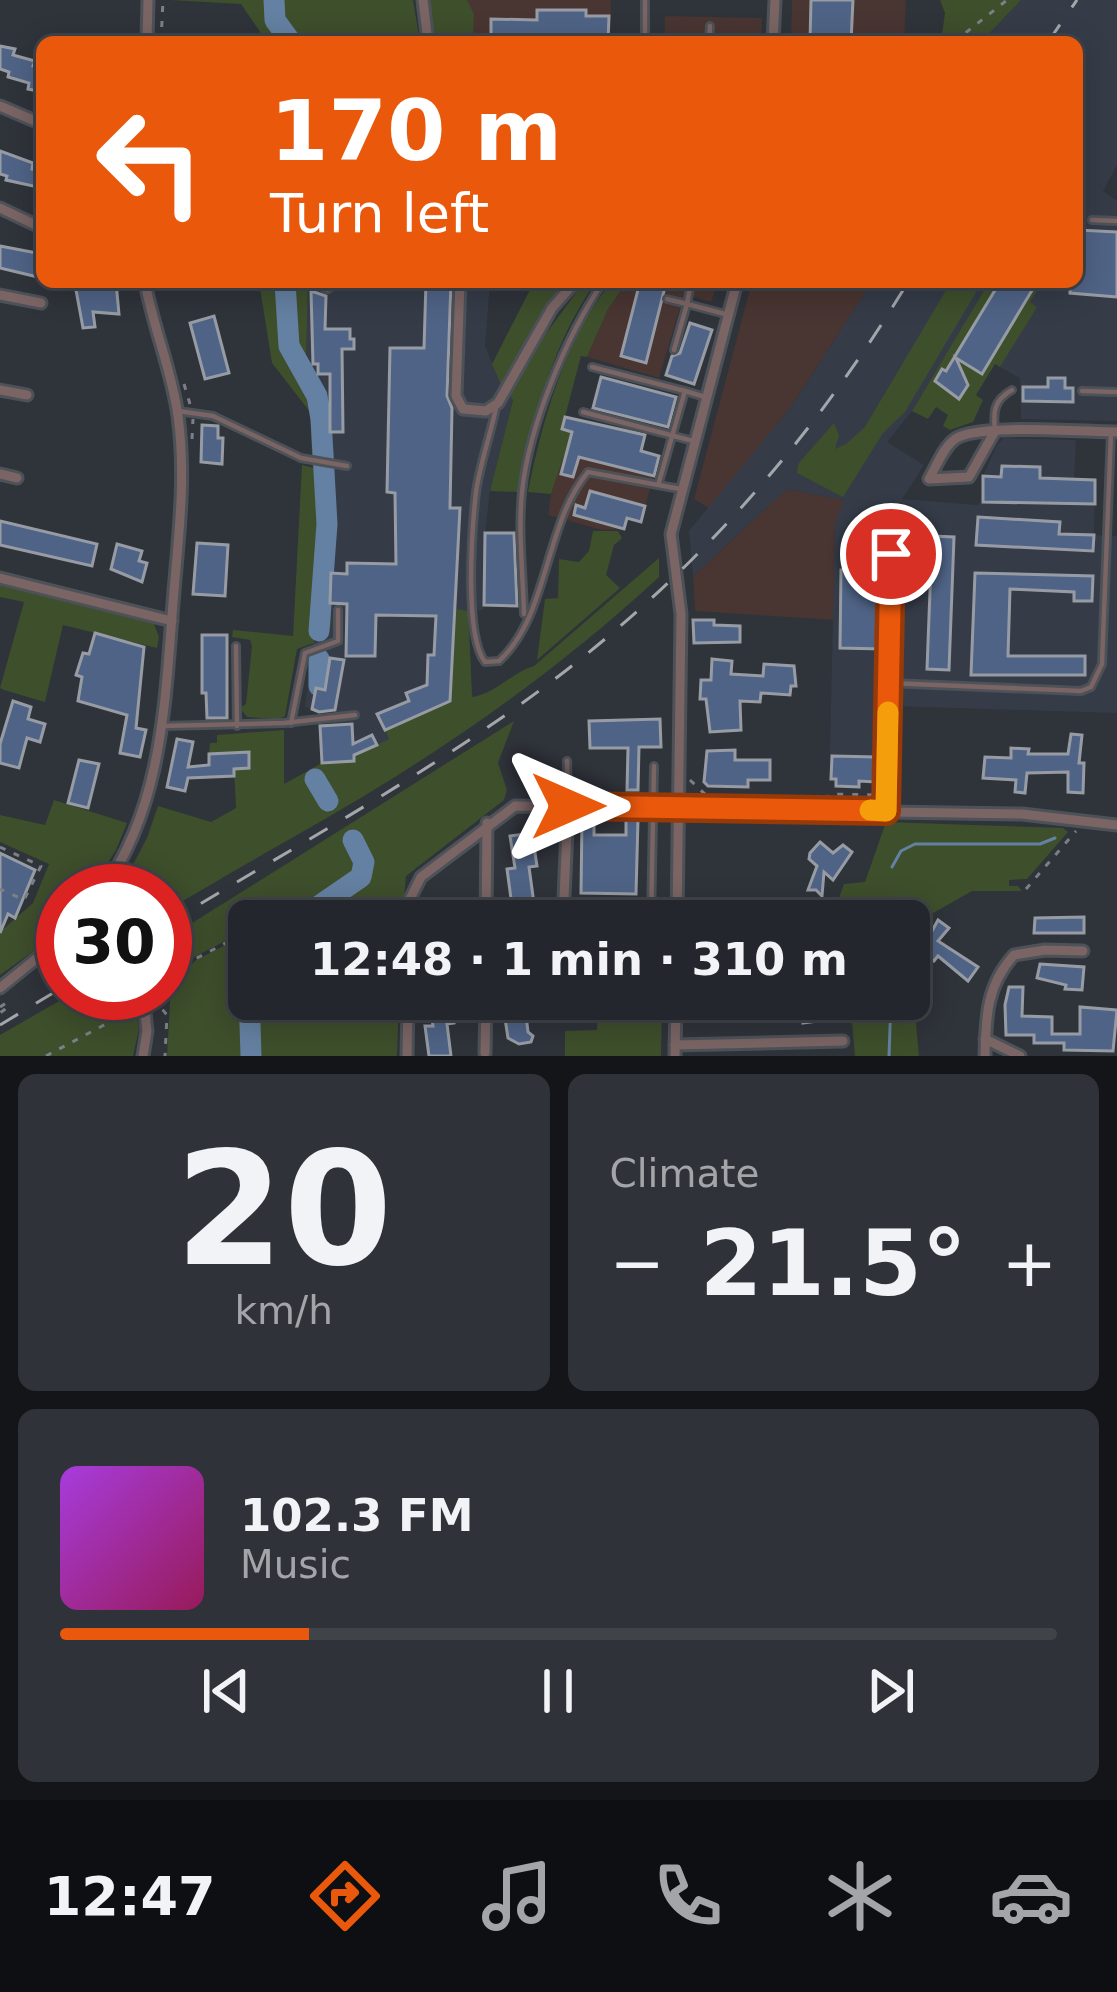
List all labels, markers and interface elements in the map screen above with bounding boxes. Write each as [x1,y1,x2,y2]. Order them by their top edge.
text: 170 m [270,82,562,180]
icon: left [72,84,228,240]
text: Turn left [270,182,489,245]
pin [840,503,942,605]
icon: arrive [858,521,924,587]
position arrow [505,743,631,869]
speed limit sign: 30 [36,864,192,1020]
text: 12:48 · 1 min · 310 m [310,933,848,986]
text: 20 [175,1119,392,1301]
text: Climate [610,1151,760,1196]
text: 21.5° [700,1211,967,1316]
text: − [610,1225,665,1302]
text: + [1002,1225,1057,1302]
text: km/h [235,1288,333,1333]
text: 102.3 FM [240,1489,474,1542]
text: Music [240,1542,351,1587]
icon: previous [193,1658,259,1724]
icon: pause [525,1658,591,1724]
icon: next [858,1658,924,1724]
icon: directions [303,1854,387,1938]
icon: music [475,1854,559,1938]
icon: phone [646,1854,730,1938]
icon: climate [818,1854,902,1938]
icon: car [989,1854,1073,1938]
text: 12:47 [44,1865,216,1928]

